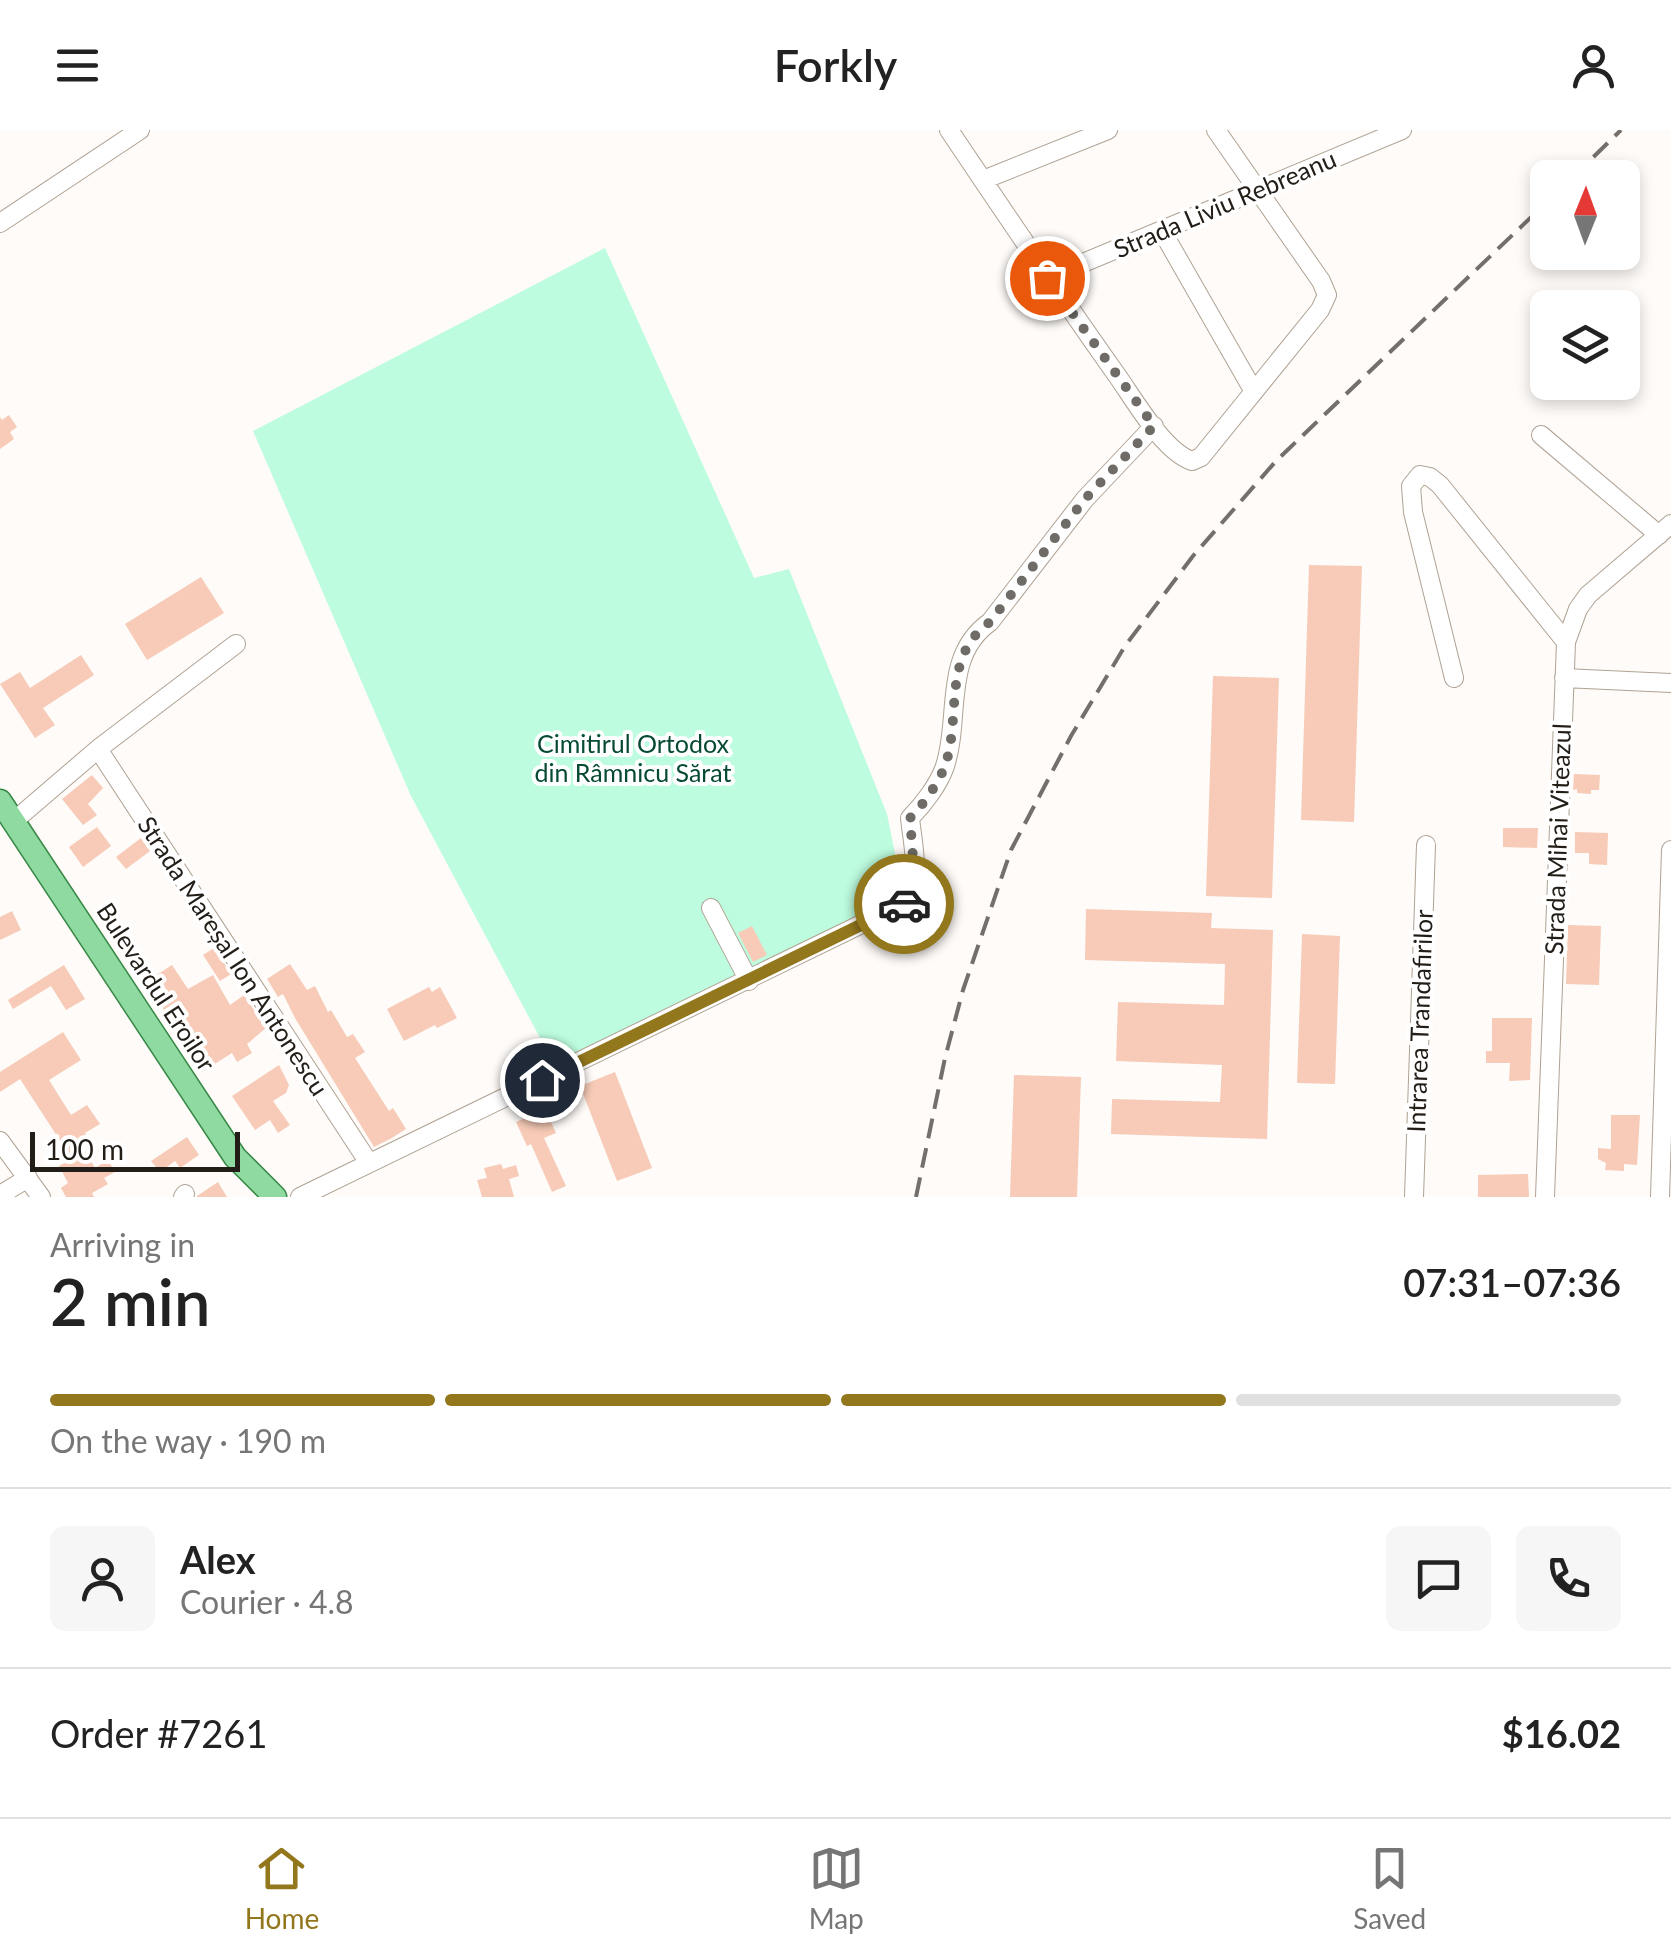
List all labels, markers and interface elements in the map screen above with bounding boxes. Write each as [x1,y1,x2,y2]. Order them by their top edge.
icon: menu [50,38,105,93]
text: Forkly [774,38,897,92]
icon: person [1566,38,1621,93]
street label: Strada Liviu Rebreanu [1109,143,1340,263]
north arrow [1530,160,1640,270]
map controls [1530,160,1640,400]
pin [1005,236,1090,321]
icon: bag [1020,251,1075,306]
button: layers [1530,290,1640,400]
street label: Strada Mihai Viteazul [1538,723,1576,955]
park label: Cimitirul Ortodox din Râmnicu Sărat [535,728,732,787]
street label: Strada Mareșal Ion Antonescu [132,810,335,1101]
courier [854,854,954,954]
icon: car [877,877,932,932]
street label: Bulevardul Eroilor [91,897,222,1076]
street label: Intrarea Trandafirilor [1400,909,1438,1133]
pin [500,1038,585,1123]
icon: home [515,1053,570,1108]
scale bar [30,1127,240,1172]
text: 100 m [45,1132,124,1166]
text: Arriving in [50,1225,195,1264]
text: 07:31–07:36 [1403,1259,1621,1305]
text: 2 min [50,1262,210,1340]
text: On the way · 190 m [50,1421,326,1460]
button: person [50,1526,155,1631]
button: chat [1386,1526,1491,1631]
button: phone [1516,1526,1621,1631]
text: Alex [180,1536,256,1582]
text: Courier · 4.8 [180,1582,354,1621]
text: Order #7261 [50,1710,267,1756]
text: $16.02 [1502,1710,1621,1756]
tab: Home [245,1841,319,1935]
tab: Map [809,1841,864,1935]
tab: Saved [1353,1841,1426,1935]

